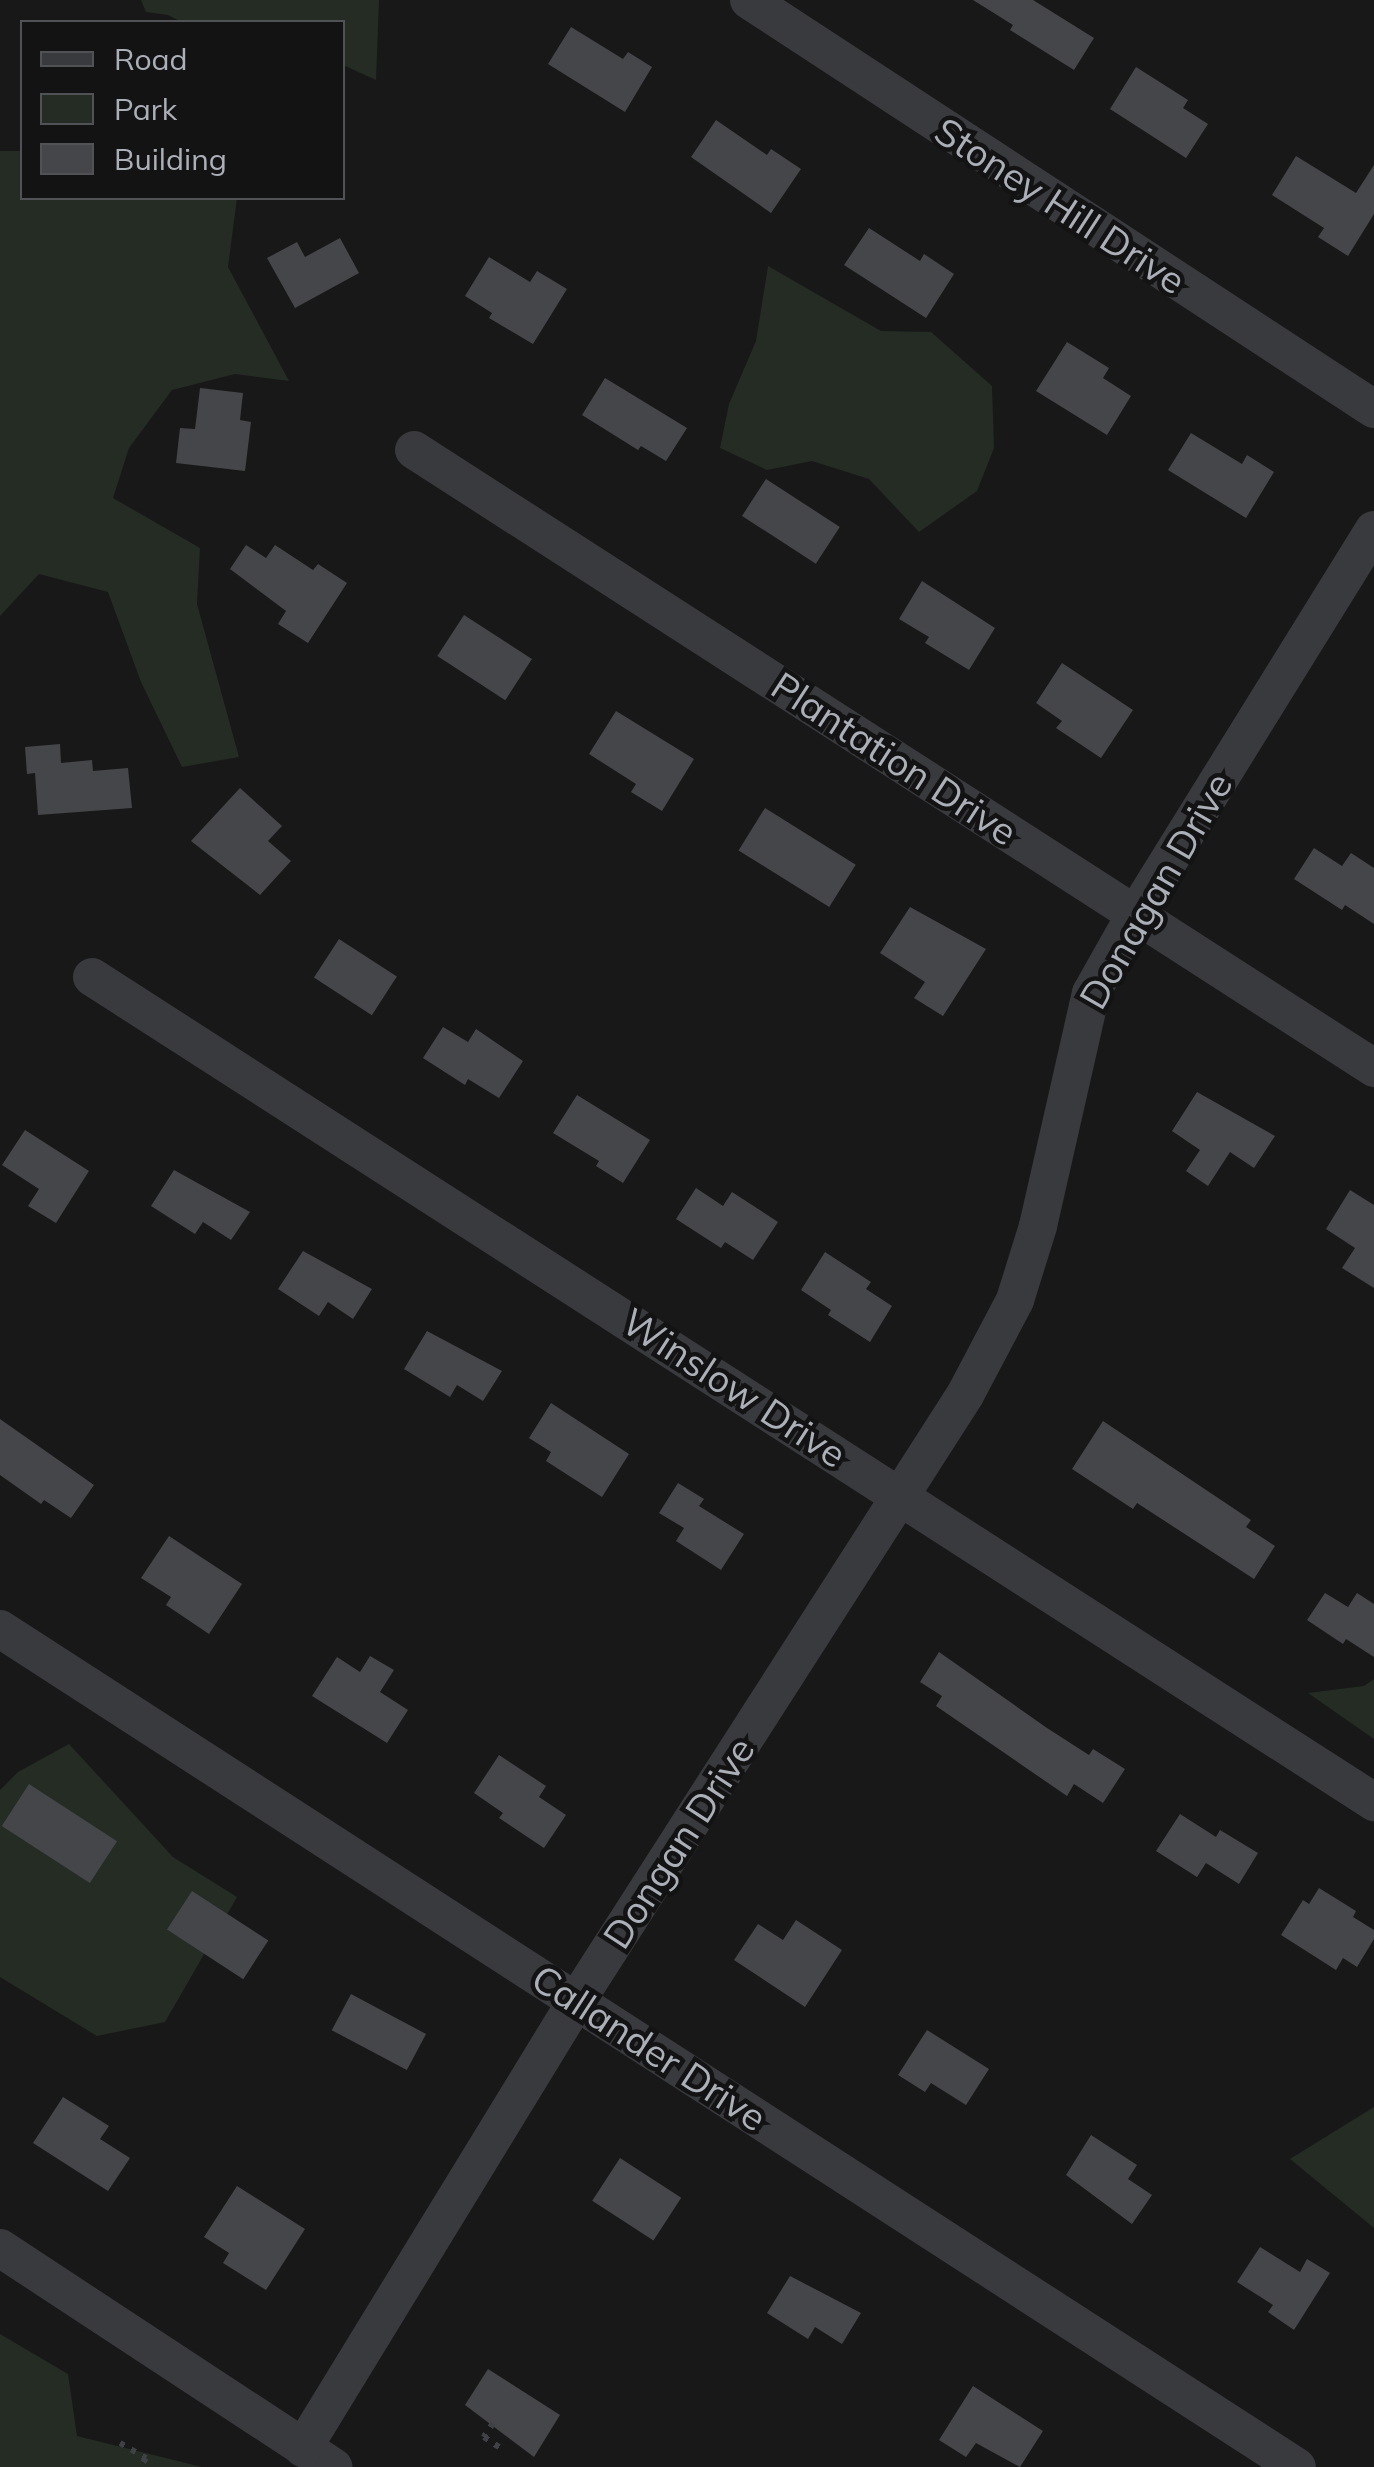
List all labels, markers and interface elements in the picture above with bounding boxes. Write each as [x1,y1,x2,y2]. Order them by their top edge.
legend [20,20,345,200]
text: Road [114,40,188,78]
text: Park [114,90,177,128]
street label: Stoney Hill Drive [926,108,1194,304]
text: Building [114,140,227,178]
street label: Plantation Drive [763,663,1025,855]
street label: Donagan Drive [1070,765,1242,1017]
street label: Winslow Drive [614,1299,854,1477]
street label: Dongan Drive [594,1729,764,1957]
street label: Callander Drive [523,1955,775,2141]

